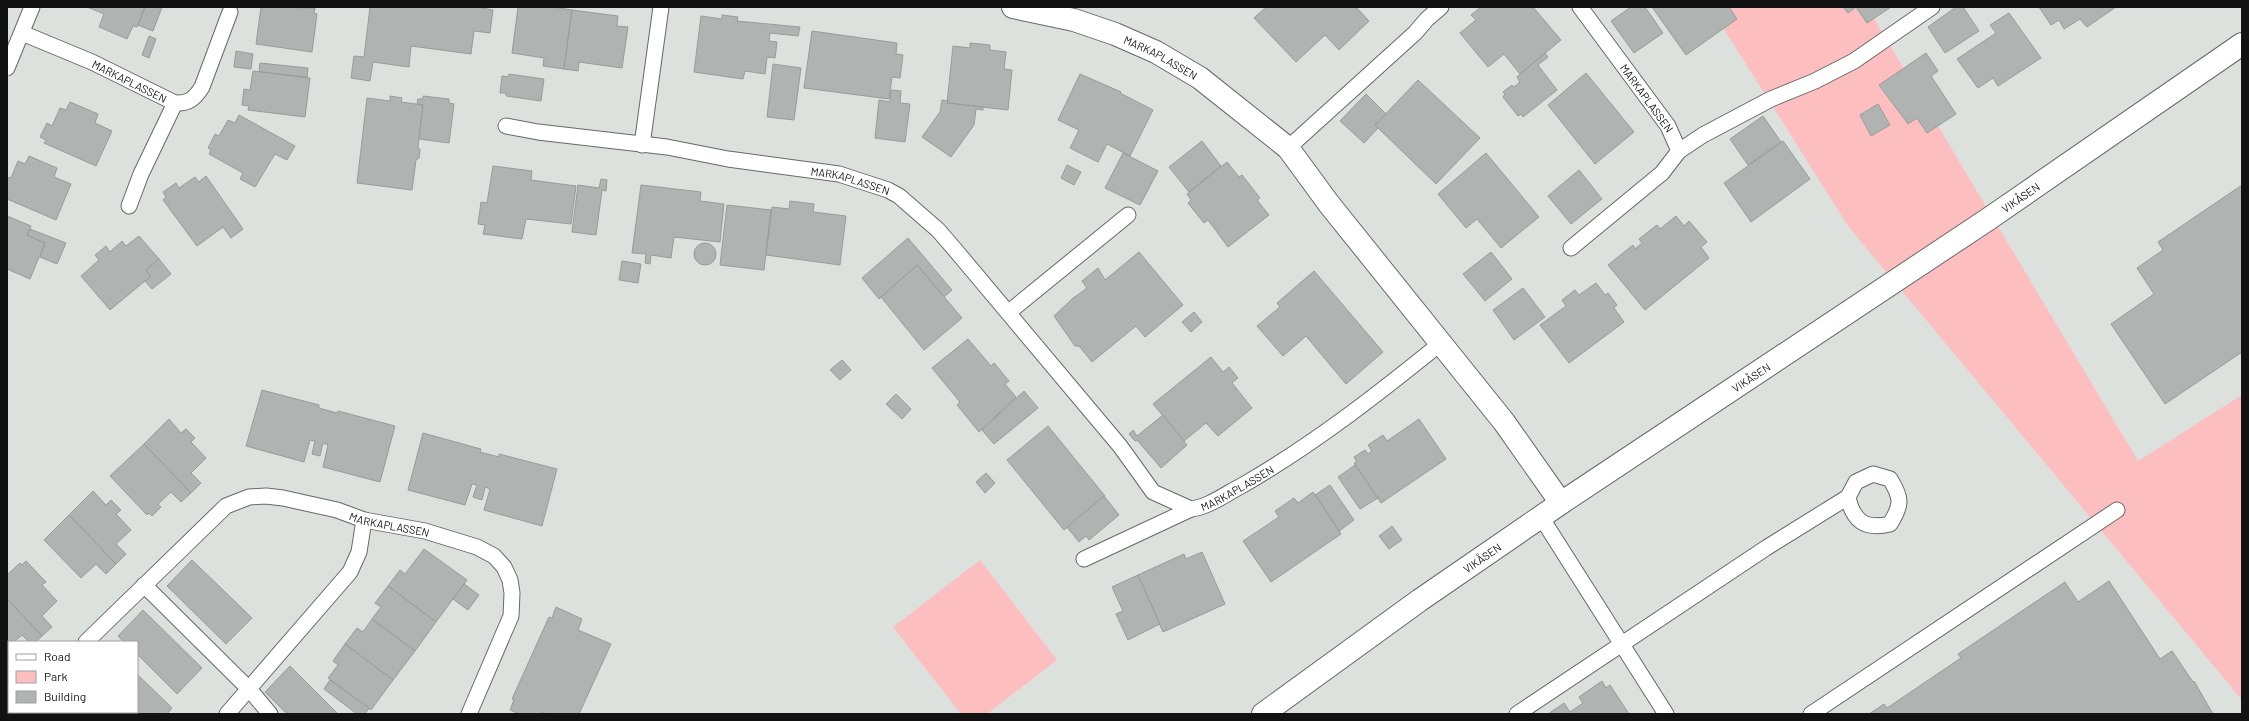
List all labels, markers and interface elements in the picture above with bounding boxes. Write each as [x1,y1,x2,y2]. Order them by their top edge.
street label: MARKAPLASSEN [1122,32,1200,82]
street label: MARKAPLASSEN [90,57,169,105]
street label: MARKAPLASSEN [1618,61,1676,135]
street label: MARKAPLASSEN [810,164,892,197]
street label: VIKÅSEN [1999,179,2042,215]
street label: VIKÅSEN [1729,360,1772,394]
street label: MARKAPLASSEN [1199,462,1276,513]
street label: MARKAPLASSEN [348,509,431,539]
street label: VIKÅSEN [1460,540,1503,575]
legend [8,641,138,713]
text: Road [44,649,71,663]
text: Park [44,669,68,683]
text: Building [44,689,86,703]

